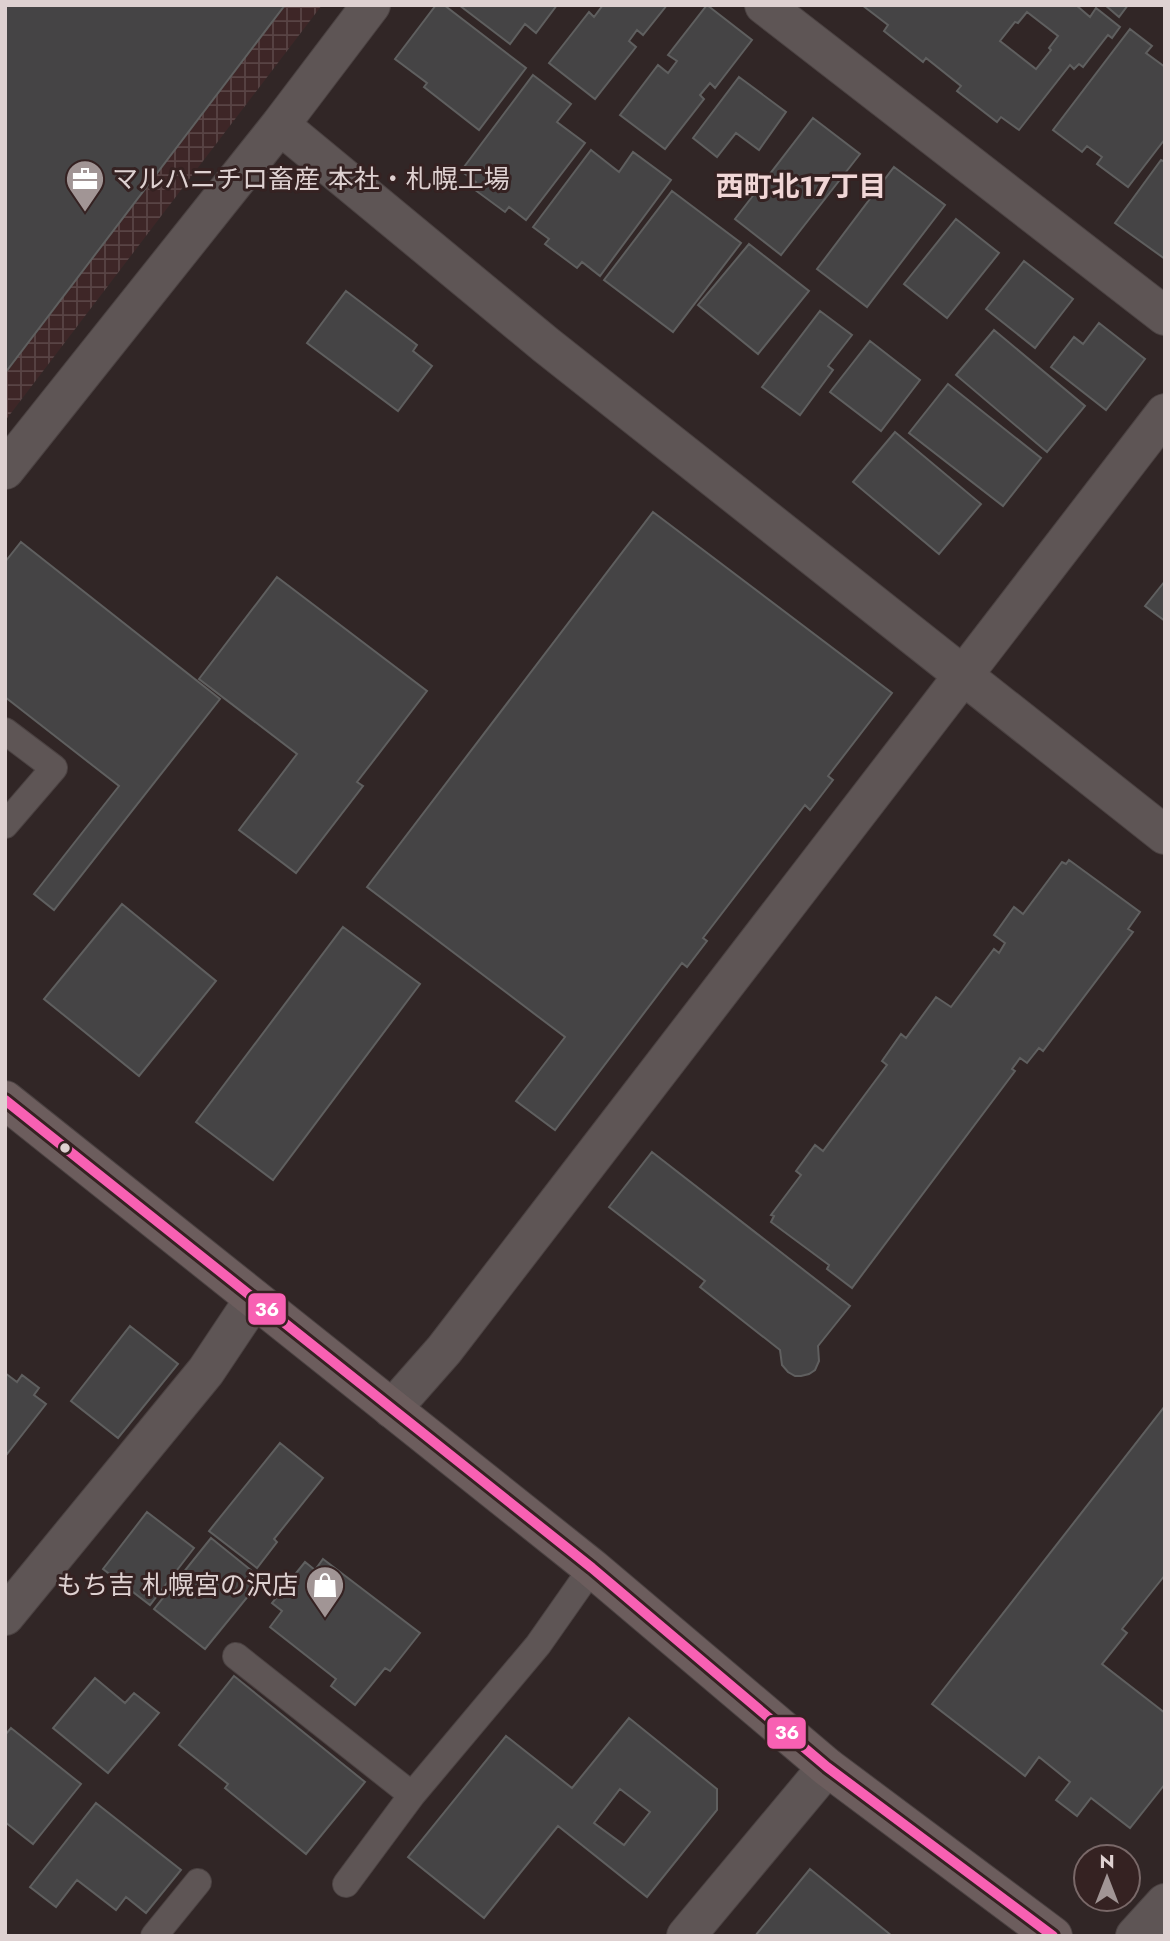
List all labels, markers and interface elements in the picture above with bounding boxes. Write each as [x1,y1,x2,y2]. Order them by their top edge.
office icon: マルハニチロ畜産 本社・札幌工場 [64,158,106,213]
place label: マルハニチロ畜産 本社・札幌工場 [112,160,510,198]
district label: 西町北17丁目 [715,166,887,207]
unlabelled marker [58,1141,72,1155]
line badge: 36 [247,1292,287,1326]
text: 36 [255,1296,279,1323]
shop icon: もち吉 札幌宮の沢店 [304,1564,346,1619]
place label: もち吉 札幌宮の沢店 [56,1566,298,1604]
line badge: 36 [766,1716,807,1750]
text: 36 [775,1719,799,1746]
north arrow [1072,1843,1142,1913]
text: N [1099,1848,1115,1875]

